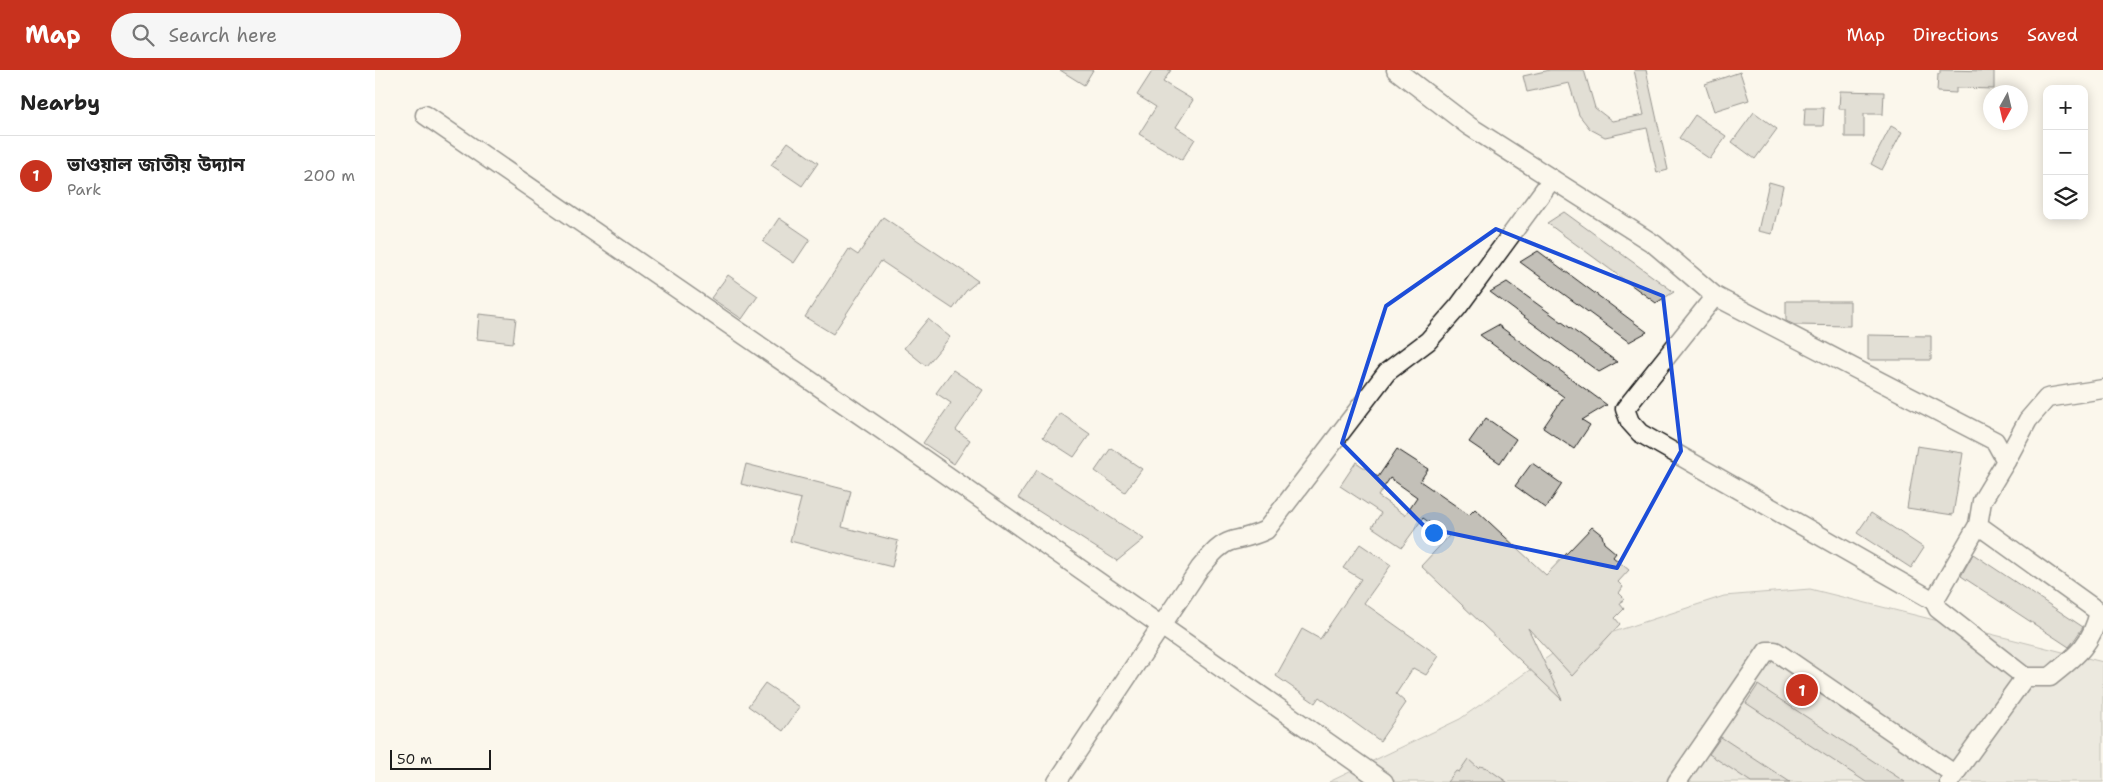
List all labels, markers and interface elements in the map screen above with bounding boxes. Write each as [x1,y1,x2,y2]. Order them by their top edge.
search box [111,13,461,58]
text: Map [25,19,81,51]
icon: search [129,21,157,49]
text: Search here [169,23,277,48]
text: Map [1847,23,1885,47]
text: Directions [1913,23,1999,47]
text: Saved [2027,23,2078,47]
north arrow [1983,85,2028,130]
map controls [2043,85,2088,220]
button: + [2043,85,2088,130]
text: Nearby [20,89,100,117]
button: − [2043,130,2088,175]
text: ভাওয়াল জাতীয় উদ্যান [67,152,245,177]
text: 1 [32,165,40,186]
text: 200 m [303,165,355,186]
button: layers [2043,175,2088,220]
text: Park [67,179,101,200]
your location [1421,520,1447,546]
pin: 1 [1786,671,1818,709]
scale bar [390,747,491,770]
text: 50 m [397,750,432,768]

